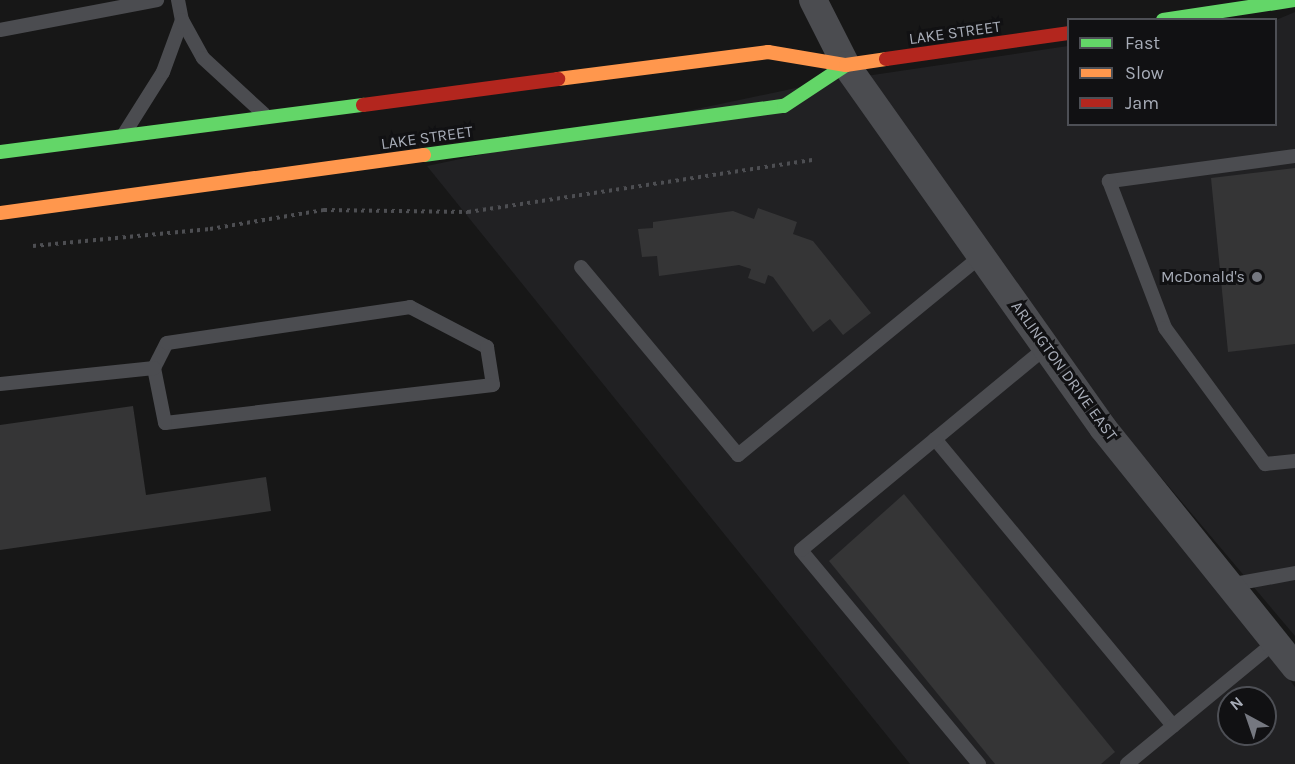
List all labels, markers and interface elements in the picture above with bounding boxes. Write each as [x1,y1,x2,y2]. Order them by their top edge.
street label: LAKE STREET [908,17,1002,49]
legend [1067,18,1277,126]
text: Fast [1125,32,1160,54]
text: Slow [1125,62,1164,84]
text: Jam [1125,92,1159,114]
street label: LAKE STREET [380,122,474,154]
place label: McDonald's [1161,267,1245,287]
marker: McDonald's [1250,270,1264,284]
street label: ARLINGTON DRIVE EAST [1007,297,1121,445]
north arrow [1217,686,1277,746]
text: N [1226,692,1247,714]

